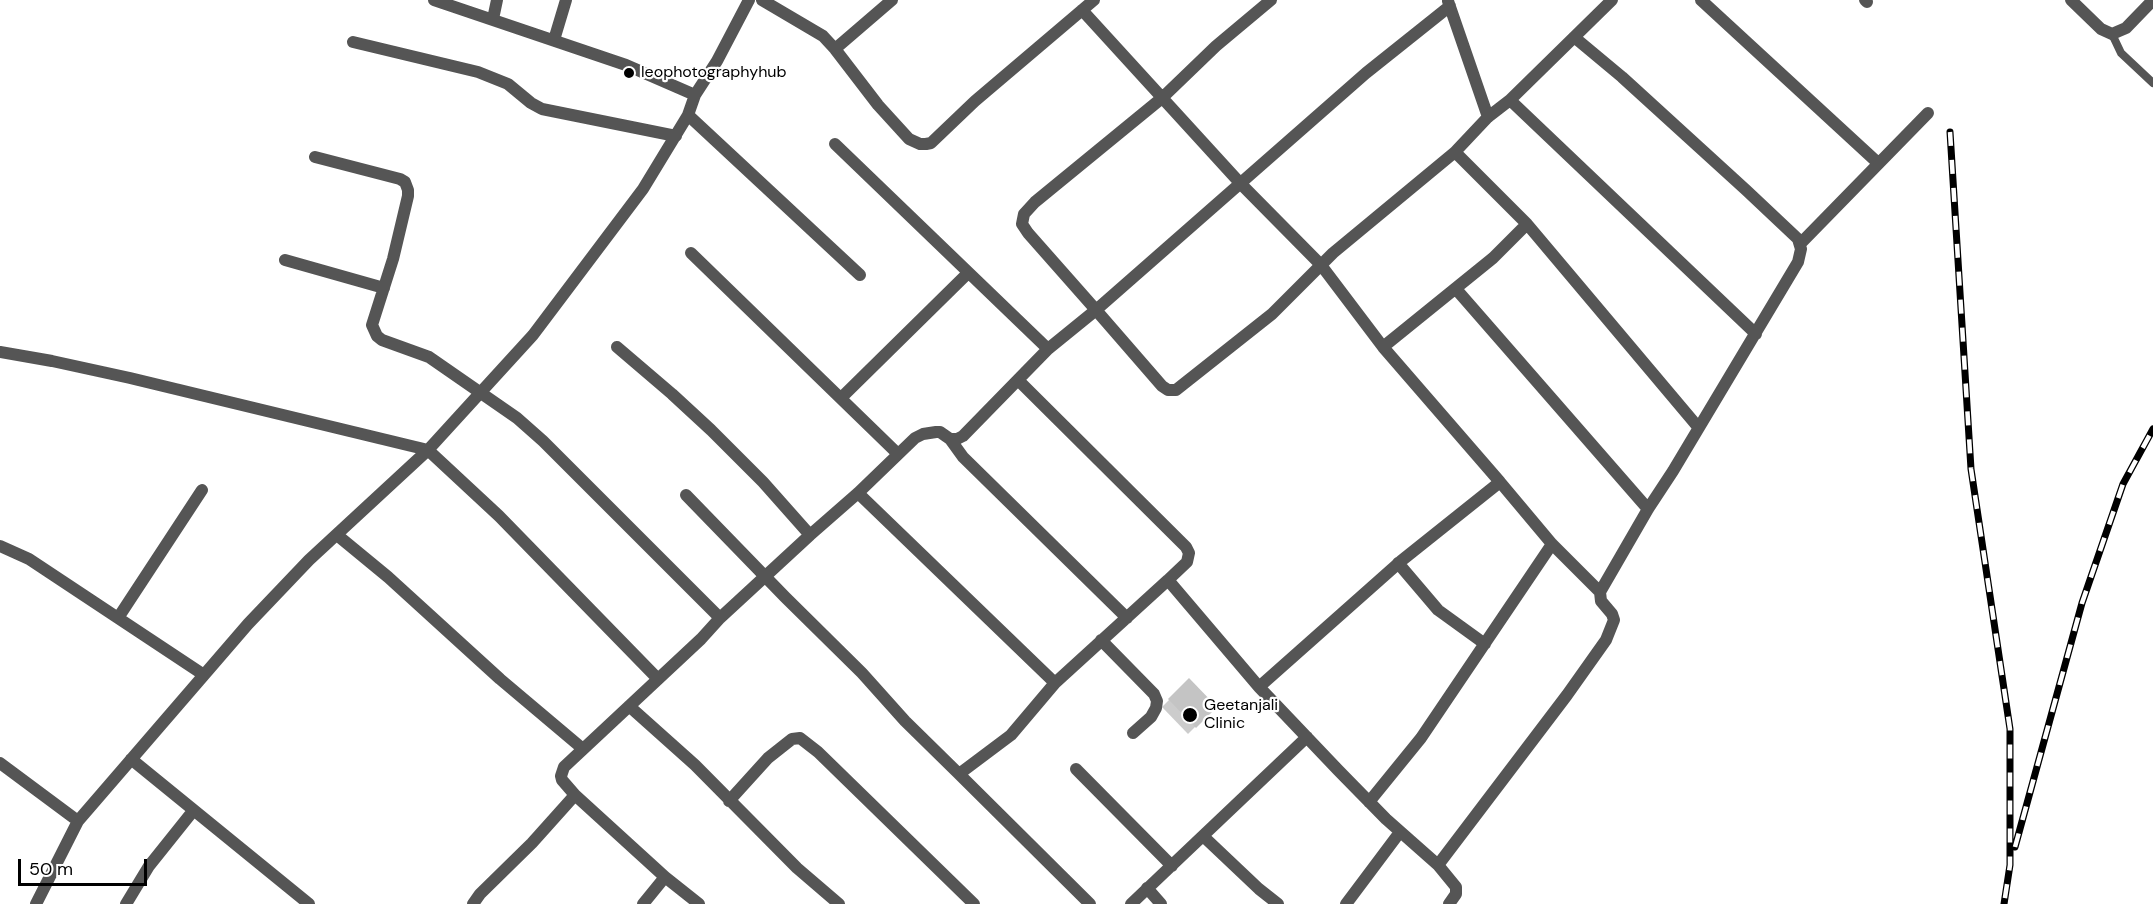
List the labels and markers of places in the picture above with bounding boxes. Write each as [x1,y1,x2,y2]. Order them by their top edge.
place label: leophotographyhub [641,63,787,83]
marker: leophotographyhub [622,66,636,80]
place label: Geetanjali Clinic [1204,696,1278,734]
marker: Geetanjali Clinic [1181,706,1199,724]

